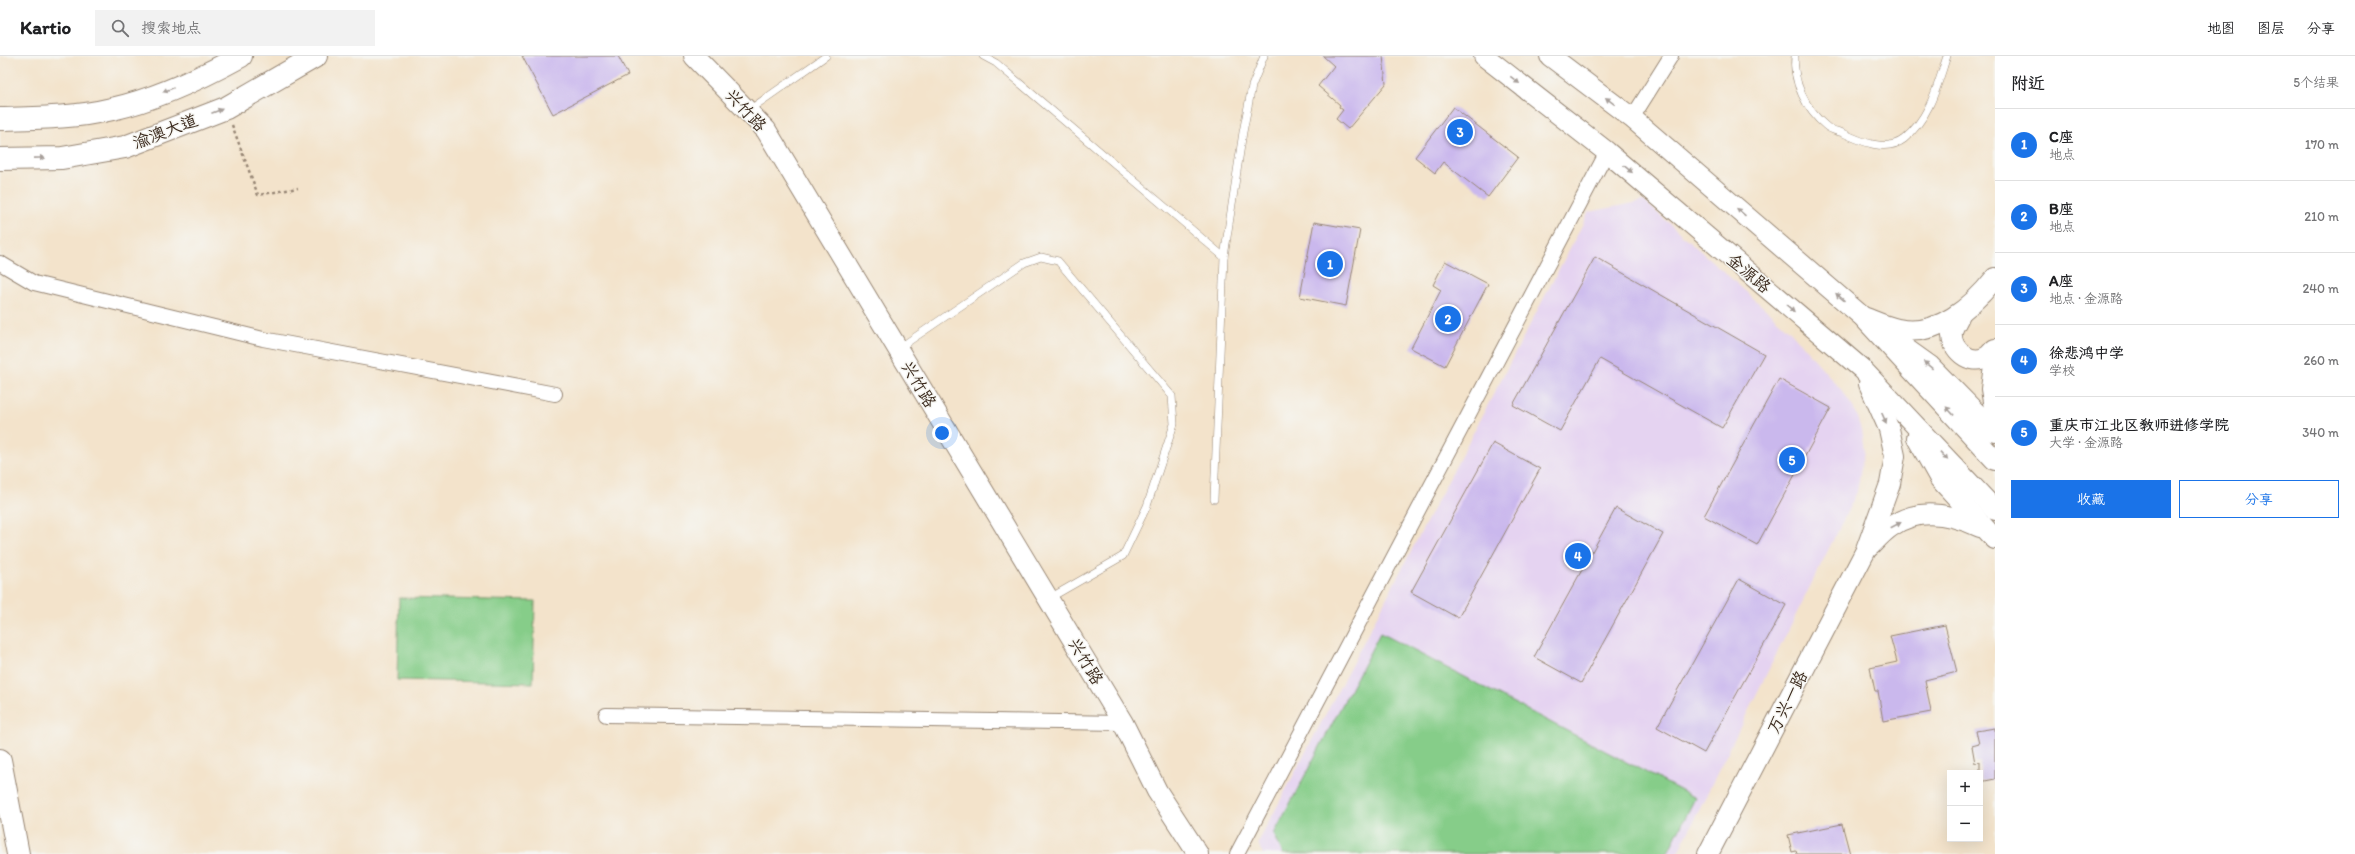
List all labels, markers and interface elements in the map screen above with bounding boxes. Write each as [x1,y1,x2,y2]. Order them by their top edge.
search box [95,10,375,46]
text: Kartio [20,16,71,39]
icon: search [109,17,131,39]
text: 搜索地点 [141,19,201,37]
text: 地图 [2207,20,2235,37]
text: 图层 [2257,20,2285,37]
text: 分享 [2307,20,2335,37]
text: 附近 [2011,73,2045,93]
text: 5个结果 [2293,75,2339,90]
one-way arrow [1509,76,1520,84]
street label: 兴竹路 [721,85,771,135]
one-way arrow [161,88,173,94]
one-way arrow [1604,97,1615,106]
one-way arrow [212,108,223,114]
street label: 渝澳大道 [130,109,200,153]
pin: 3 [1447,117,1473,147]
text: C座 [2049,128,2074,146]
text: 1 [2021,137,2027,152]
text: 170 m [2305,137,2339,152]
text: 地点 [2049,147,2075,162]
one-way arrow [33,155,45,162]
one-way arrow [1622,165,1633,174]
text: B座 [2049,200,2074,218]
one-way arrow [1736,208,1747,217]
text: 2 [2021,209,2027,224]
text: 210 m [2304,209,2339,224]
text: 地点 [2049,219,2075,234]
pin: 1 [1317,249,1343,279]
street label: 金源路 [1723,249,1775,297]
text: A座 [2049,272,2074,290]
text: 3 [2020,281,2028,296]
text: 240 m [2302,281,2339,296]
text: 地点 · 金源路 [2049,291,2123,306]
one-way arrow [1835,292,1845,302]
one-way arrow [1786,303,1795,312]
pin: 2 [1435,304,1461,334]
text: 徐悲鸿中学 [2049,344,2124,362]
text: 4 [2020,353,2028,368]
text: 260 m [2303,353,2339,368]
street label: 兴竹路 [897,357,941,411]
one-way arrow [1922,361,1933,369]
text: 学校 [2049,363,2075,378]
one-way arrow [1945,405,1954,416]
one-way arrow [1881,412,1887,423]
text: 重庆市江北区教师进修学院 [2049,416,2229,434]
your location [932,423,952,443]
text: 5 [2021,425,2027,440]
text: 340 m [2302,425,2339,440]
text: 大学 · 金源路 [2049,435,2123,450]
pin: 5 [1779,445,1805,475]
one-way arrow [1939,451,1949,461]
button: 收藏 [2011,480,2171,518]
button: 分享 [2179,480,2339,518]
one-way arrow [1890,522,1901,528]
pin: 4 [1565,541,1591,571]
street label: 兴竹路 [1064,634,1108,688]
street label: 万兴一路 [1763,667,1811,737]
map controls [1947,770,1983,842]
button: + [1947,770,1983,806]
button: − [1947,806,1983,842]

